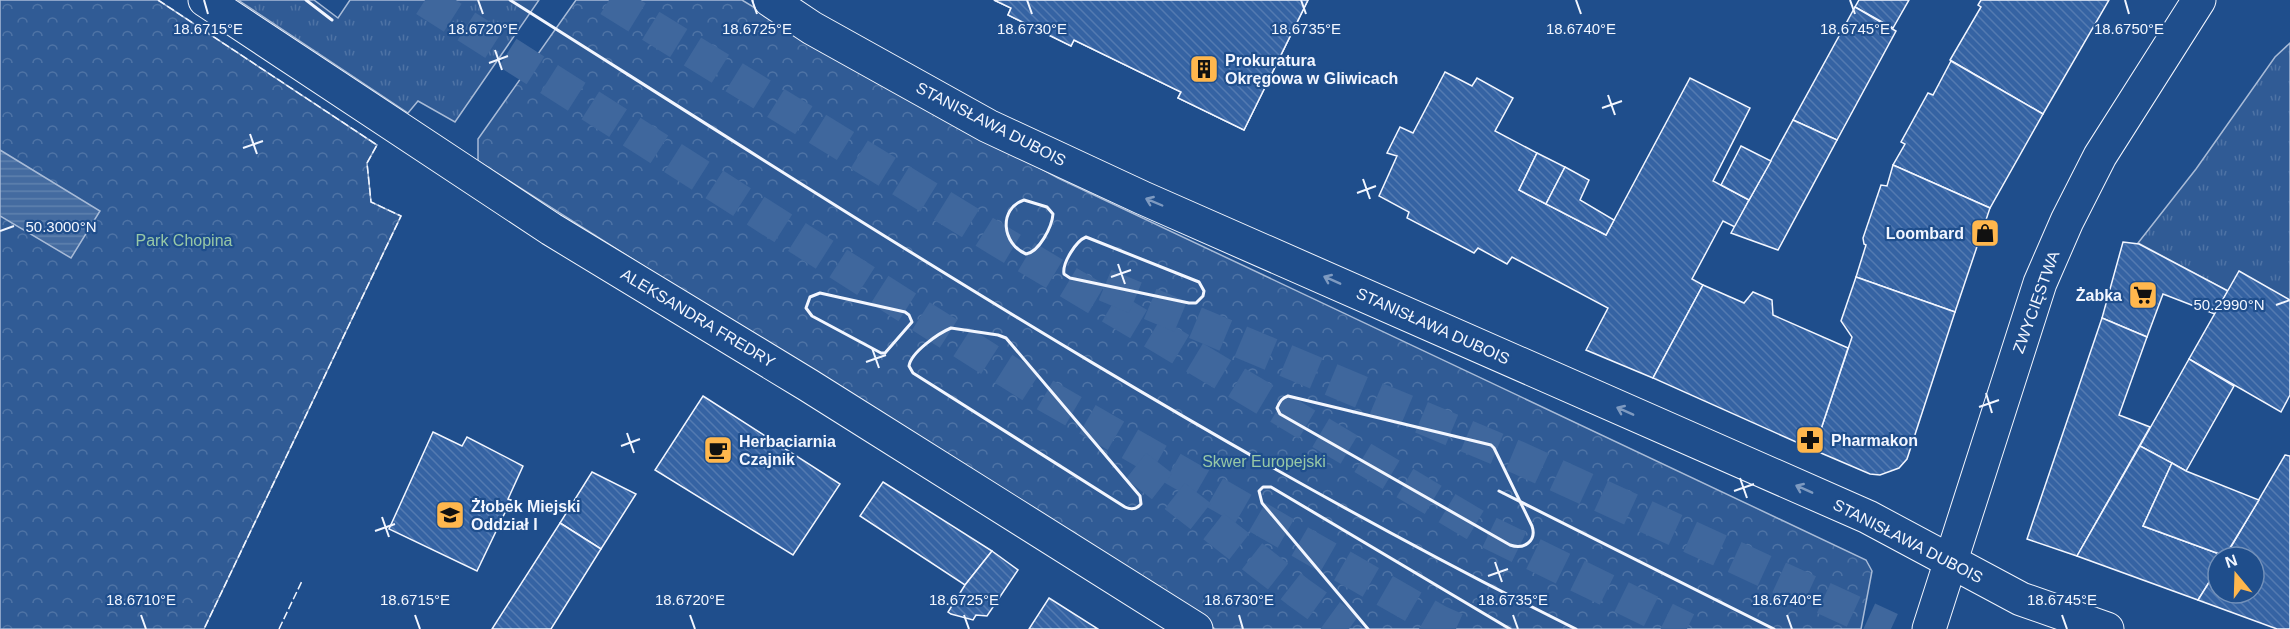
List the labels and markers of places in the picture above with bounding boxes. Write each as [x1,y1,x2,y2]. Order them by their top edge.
place label: Prokuratura Okręgowa w Gliwicach [1225,52,1398,87]
building icon: Prokuratura Okręgowa w Gliwicach [1188,53,1220,85]
shop icon: Loombard [1969,217,2001,249]
place label: Loombard [1886,225,1964,242]
supermarket icon: Żabka [2127,279,2159,311]
place label: Żabka [2076,287,2122,304]
pharmacy icon: Pharmakon [1794,424,1826,456]
place label: Pharmakon [1831,432,1918,449]
place label: Herbaciarnia Czajnik [739,433,836,468]
cafe icon: Herbaciarnia Czajnik [702,434,734,466]
place label: Żłobek Miejski Oddział I [471,498,580,533]
school or university icon: Żłobek Miejski Oddział I [434,499,466,531]

